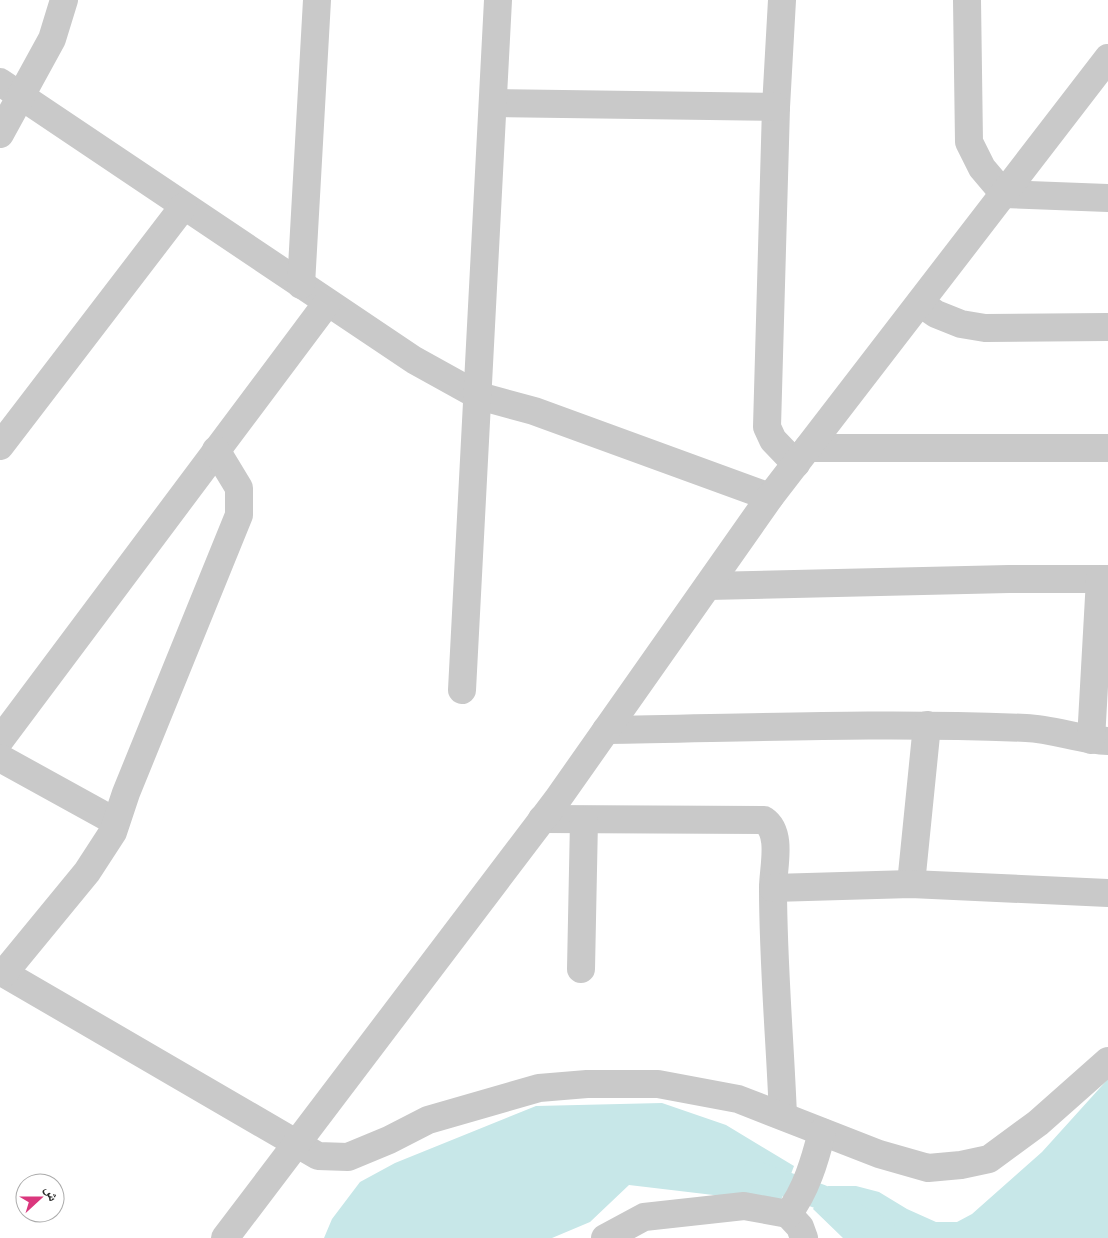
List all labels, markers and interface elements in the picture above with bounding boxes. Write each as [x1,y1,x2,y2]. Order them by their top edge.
north arrow [15,1173,65,1223]
text: ش [41,1184,62,1204]

